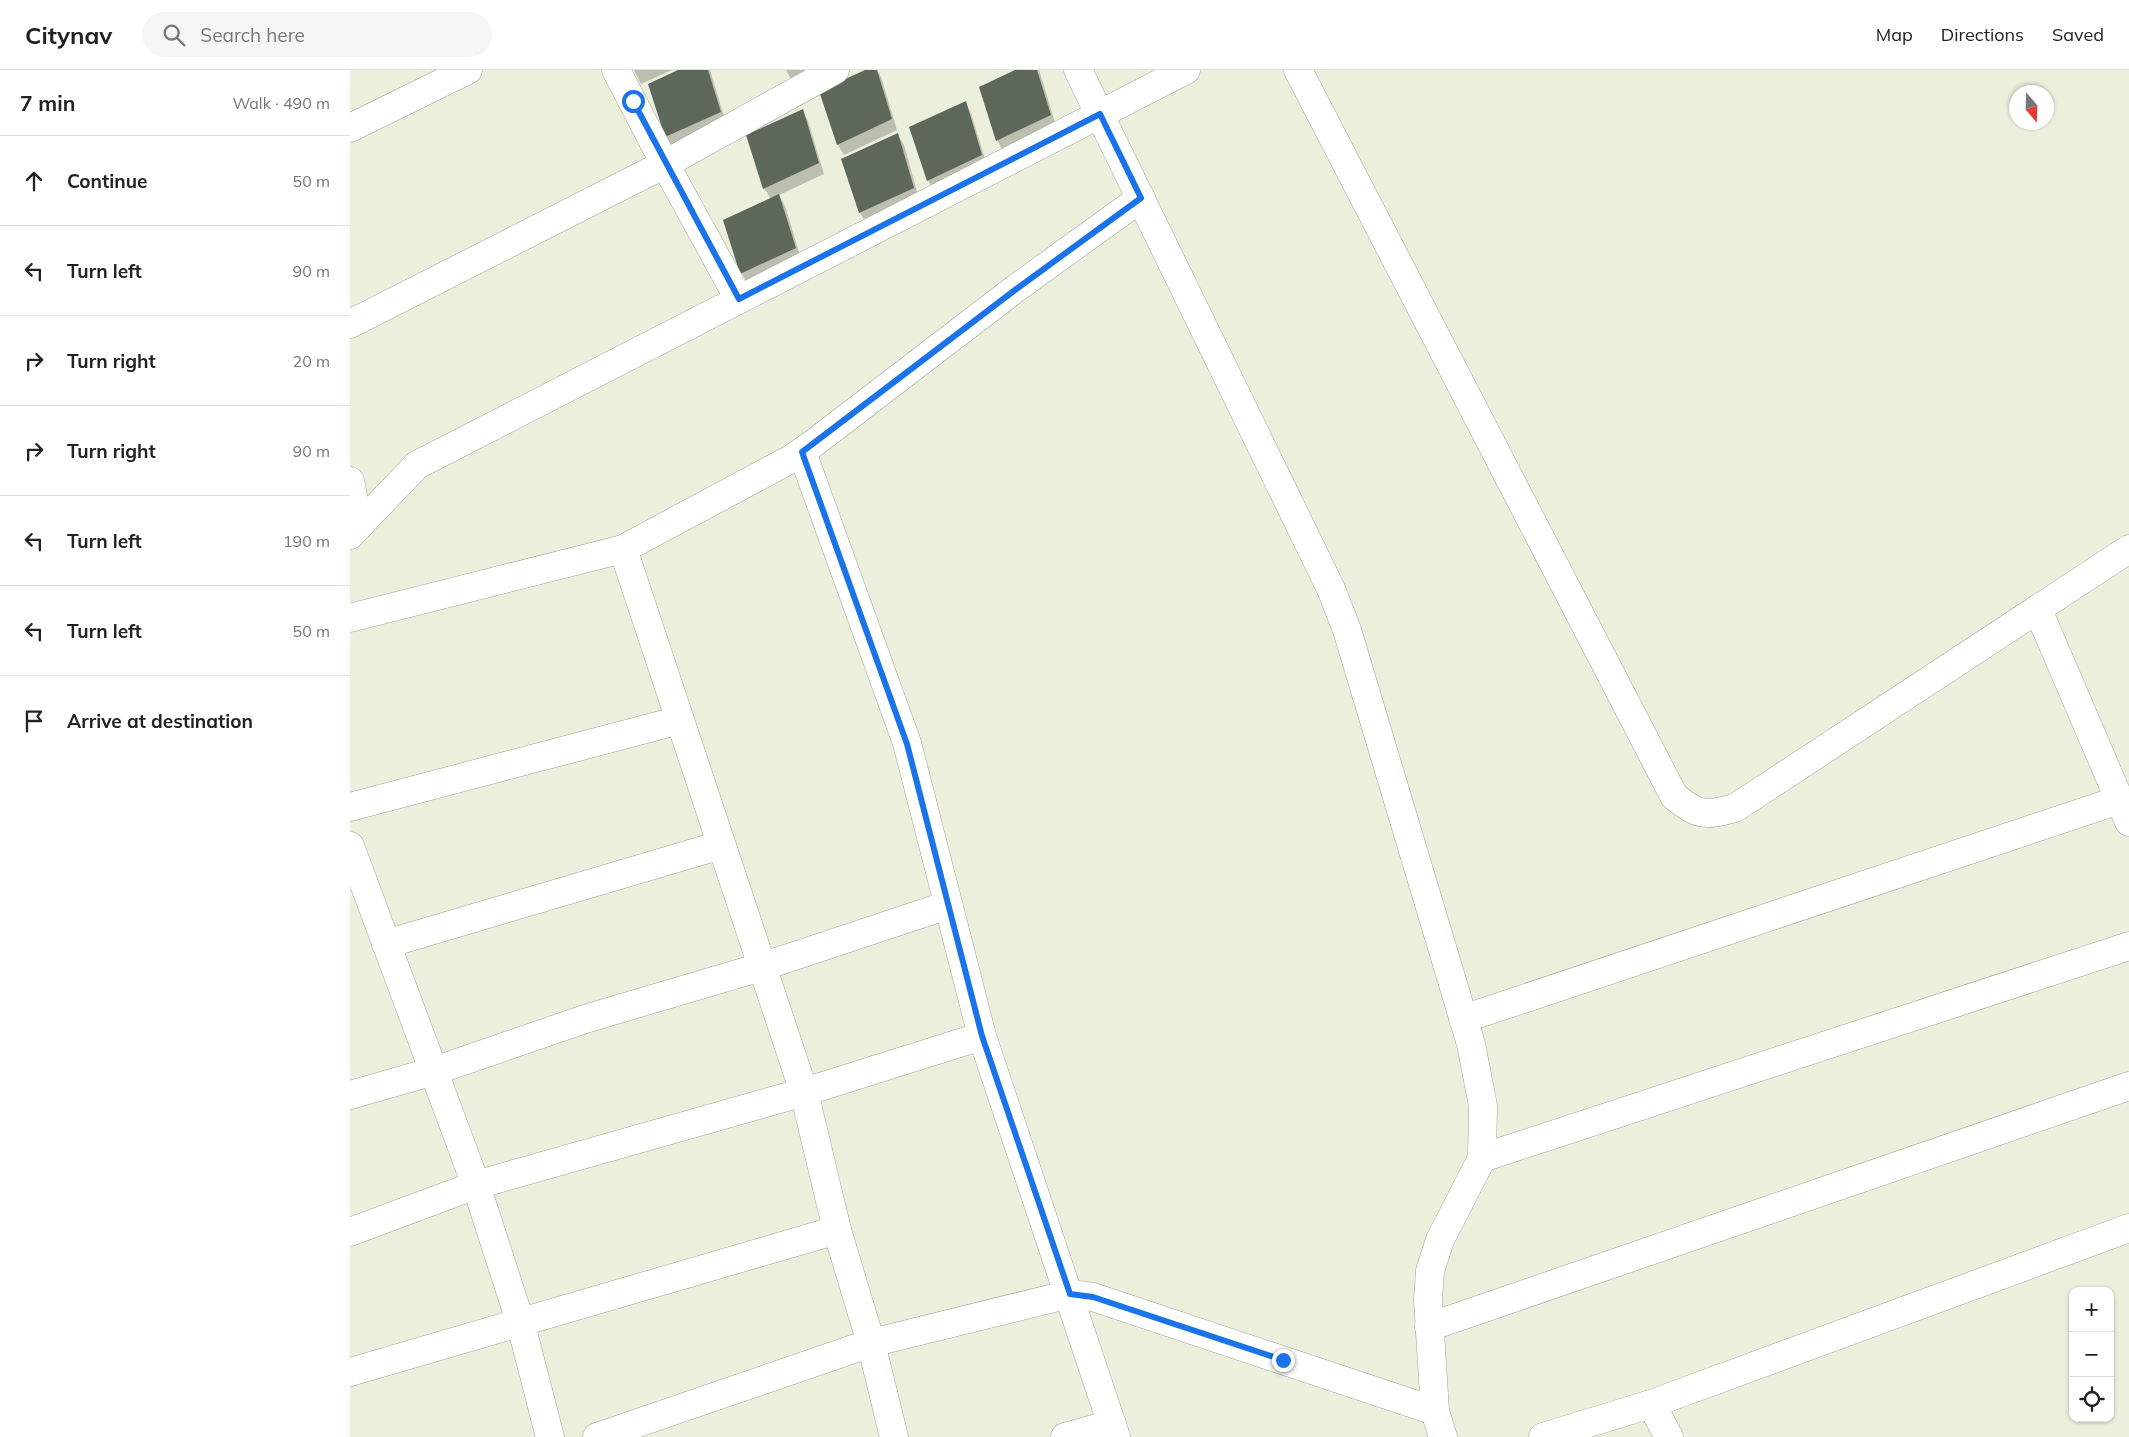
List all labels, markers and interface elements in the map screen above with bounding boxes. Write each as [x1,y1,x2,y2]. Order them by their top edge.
search box [142,12,492,57]
text: Citynav [25,20,112,50]
icon: search [160,21,188,49]
text: Search here [200,23,305,47]
text: Map [1876,23,1913,46]
text: Directions [1941,23,2024,46]
text: Saved [2052,23,2104,46]
north arrow [2009,85,2054,130]
text: 7 min [20,90,75,116]
route start [622,90,645,113]
text: Walk · 490 m [232,93,330,113]
icon: ahead [20,167,48,195]
text: Continue [67,169,147,193]
text: 50 m [293,171,330,191]
icon: left [20,257,48,285]
text: Turn left [67,259,142,283]
text: 90 m [293,261,330,281]
icon: right [20,347,48,375]
text: Turn right [67,349,156,373]
text: 20 m [293,351,330,371]
icon: right [20,437,48,465]
text: Turn right [67,439,156,463]
text: 90 m [293,441,330,461]
icon: left [20,527,48,555]
text: Turn left [67,529,142,553]
text: 190 m [283,531,330,551]
icon: left [20,617,48,645]
text: Turn left [67,619,142,643]
text: 50 m [293,621,330,641]
icon: arrive [20,707,48,735]
text: Arrive at destination [67,709,253,733]
map controls [2069,1287,2114,1422]
button: + [2069,1287,2114,1332]
button: − [2069,1332,2114,1377]
route end [1272,1349,1295,1372]
button: locate [2069,1377,2114,1422]

